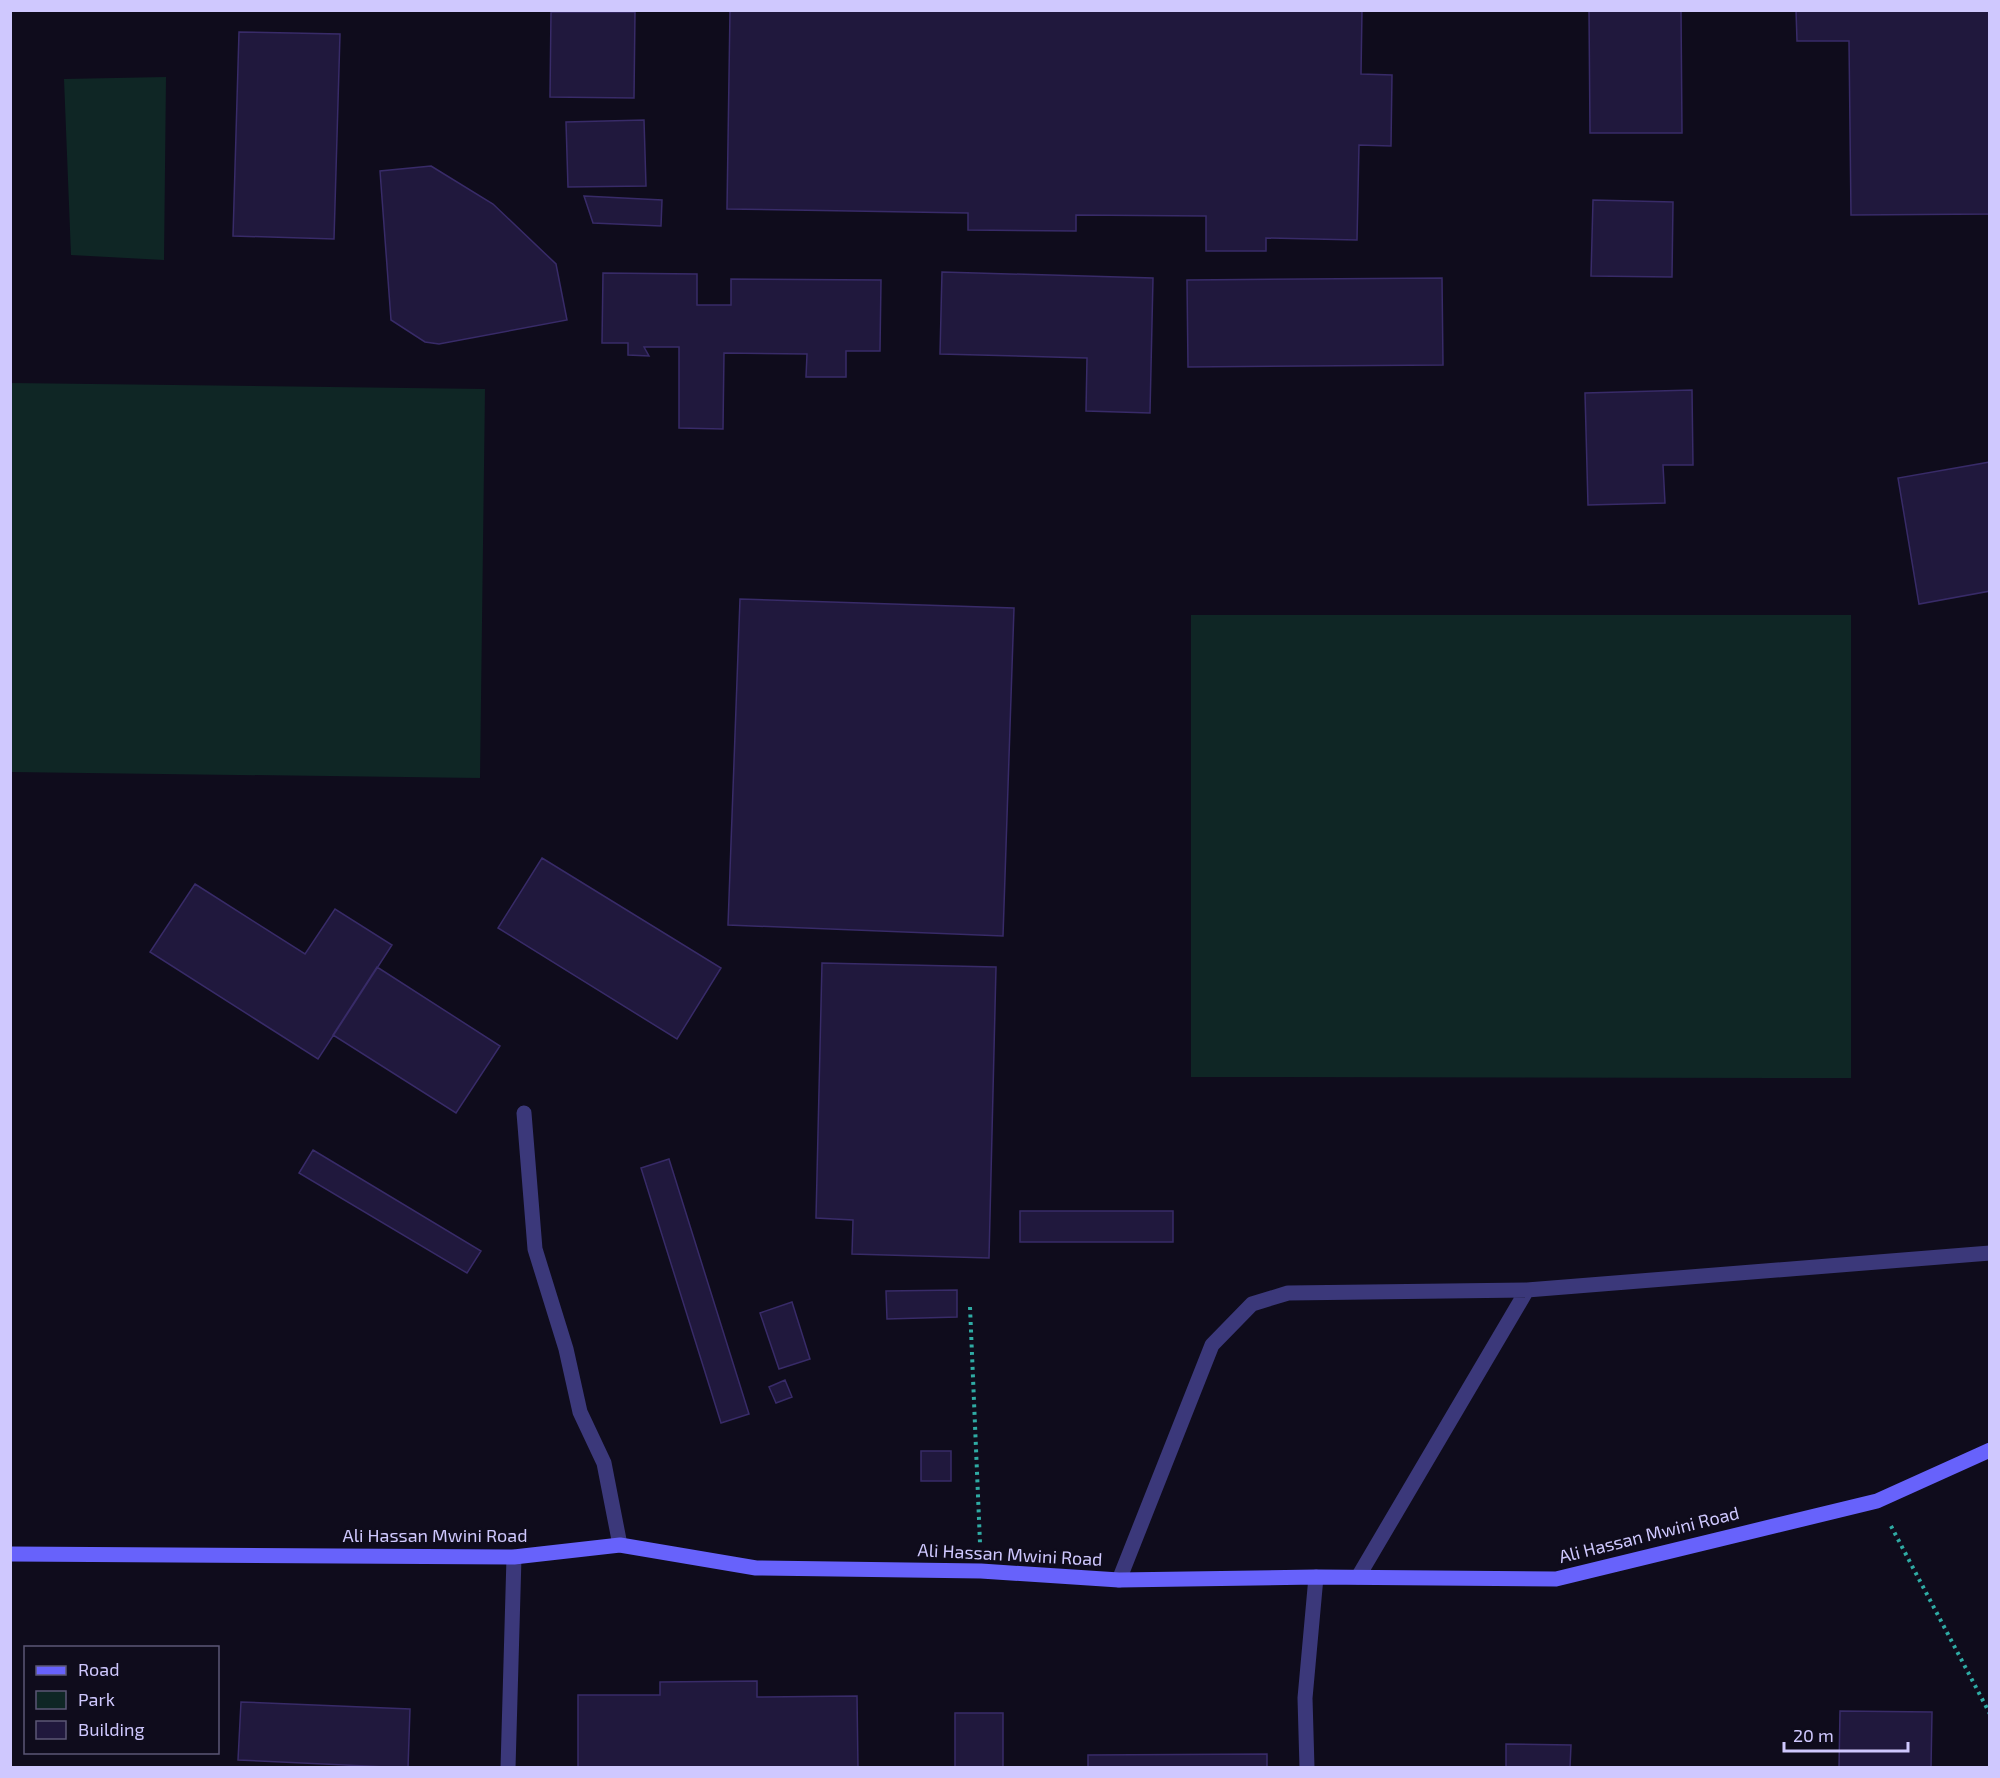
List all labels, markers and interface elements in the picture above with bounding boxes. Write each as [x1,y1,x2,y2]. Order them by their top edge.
street label: Ali Hassan Mwini Road [1556,1501,1741,1567]
street label: Ali Hassan Mwini Road [342,1524,528,1546]
street label: Ali Hassan Mwini Road [917,1538,1103,1570]
legend [24,1646,219,1754]
text: Road [78,1658,119,1680]
text: Park [78,1688,115,1710]
scale bar [1784,1715,1908,1753]
text: Building [78,1718,145,1740]
text: 20 m [1793,1724,1834,1746]

